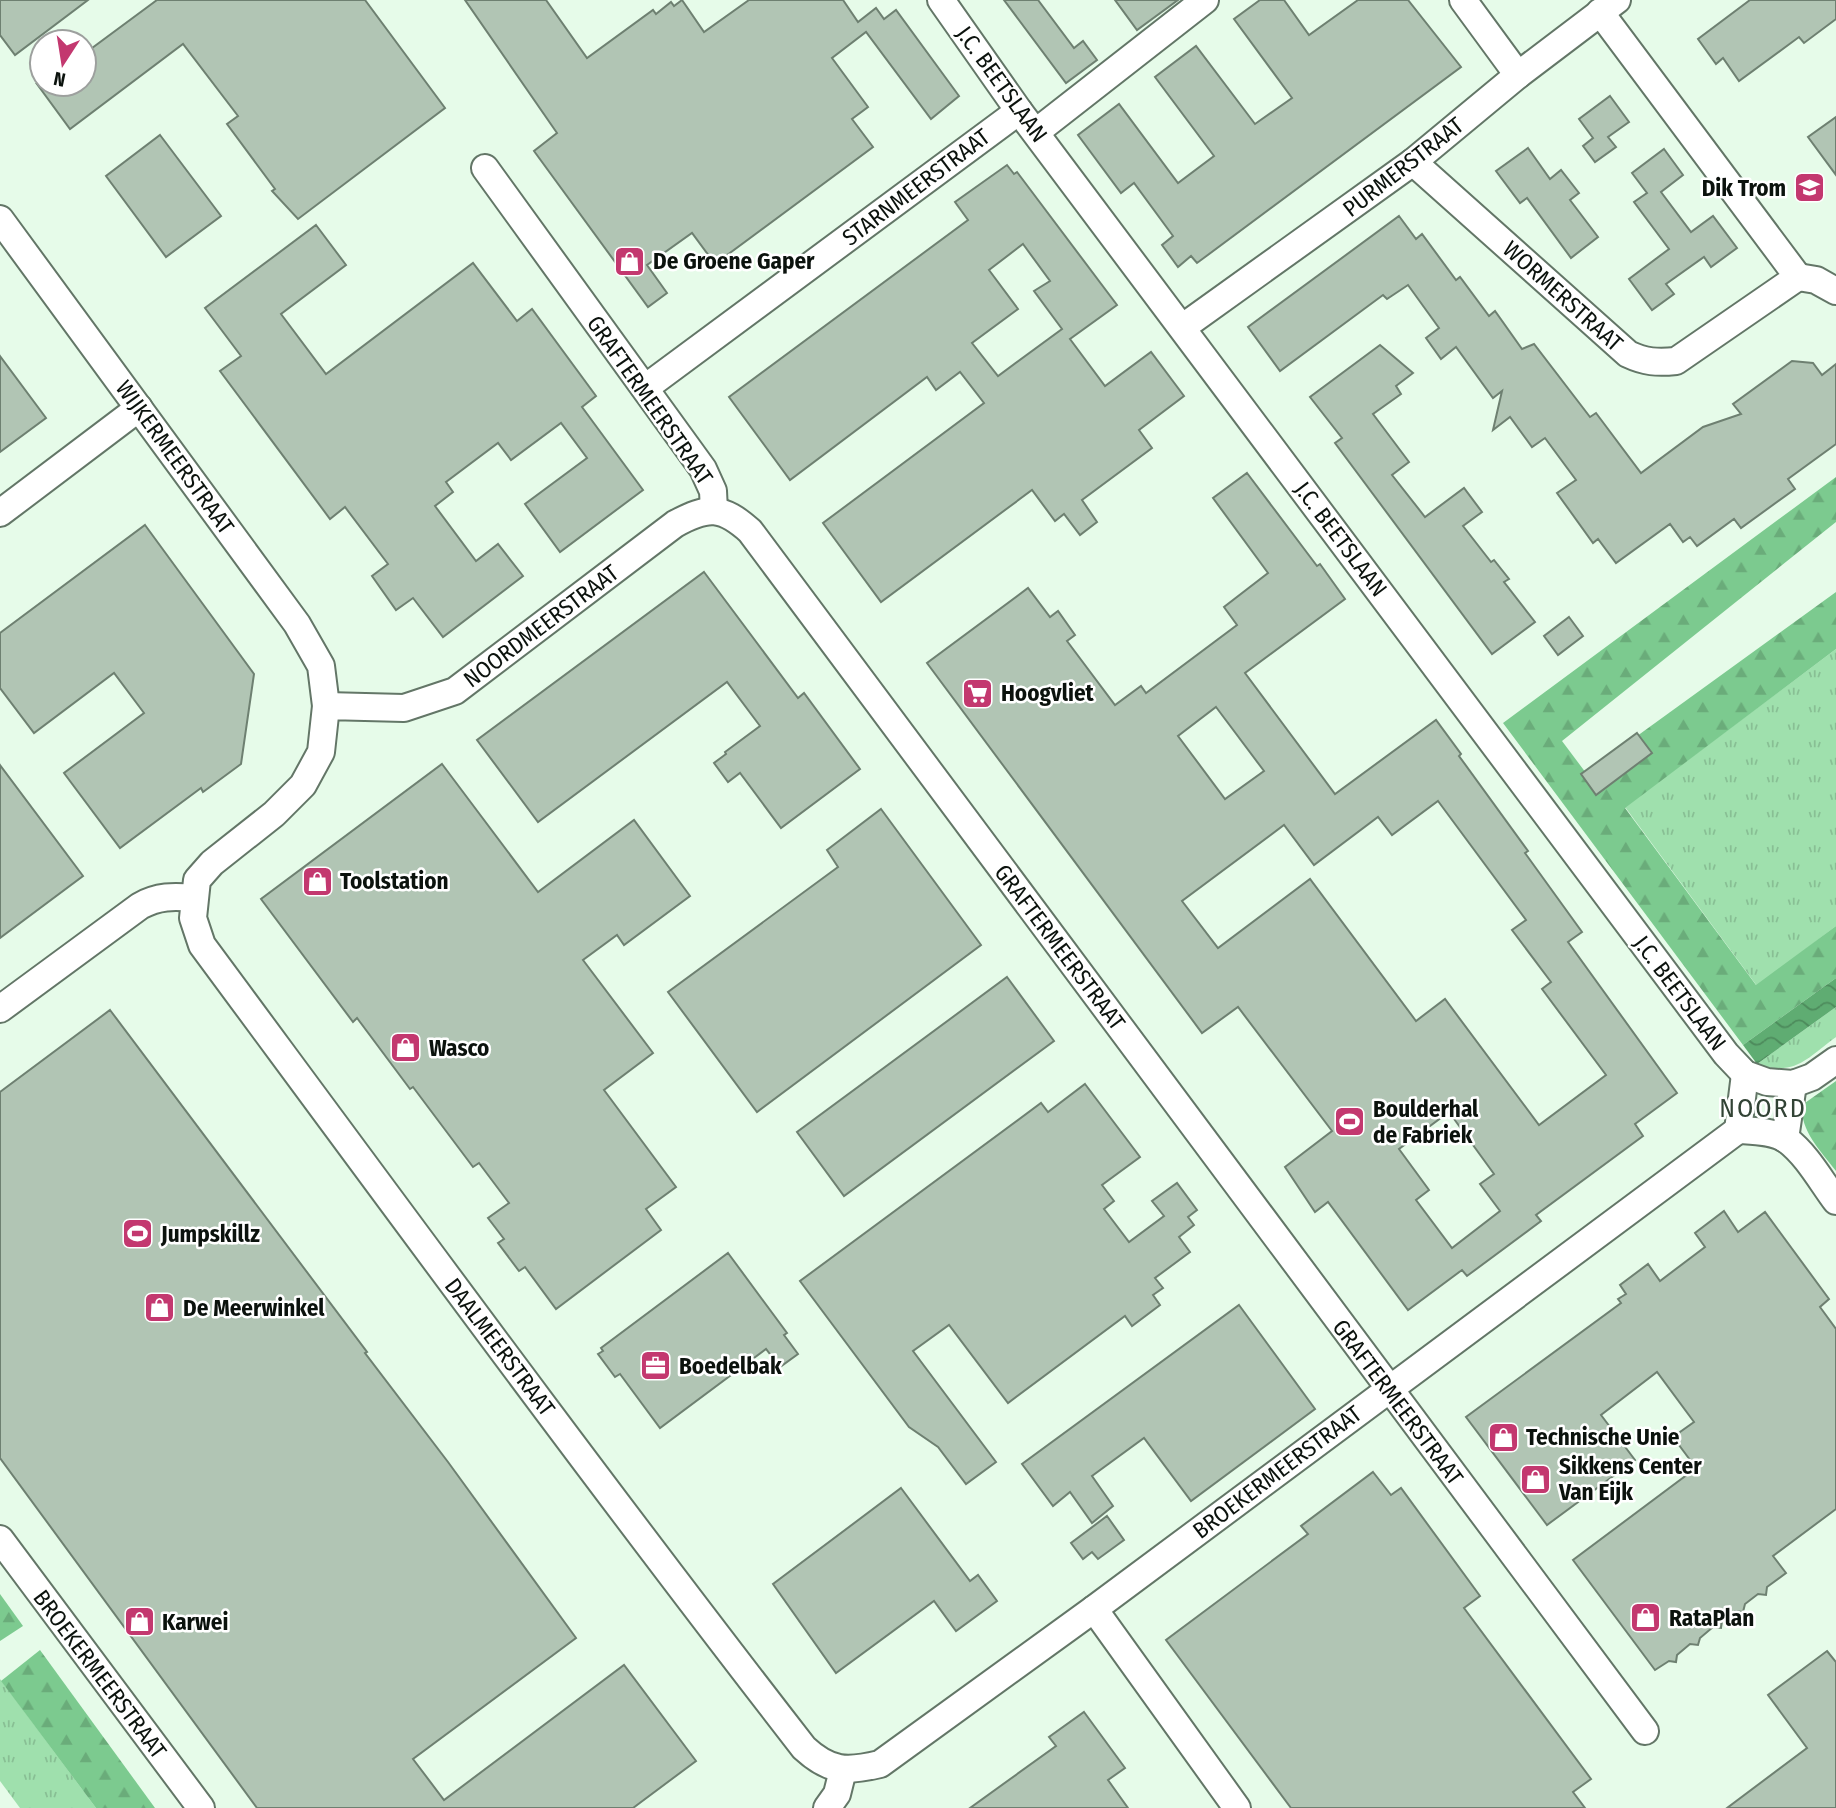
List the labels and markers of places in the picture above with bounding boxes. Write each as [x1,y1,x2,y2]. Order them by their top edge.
school or university icon: Dik Trom [1792,171,1826,205]
place label: Dik Trom [1702,174,1786,202]
shop icon: De Groene Gaper [613,244,647,278]
place label: De Groene Gaper [653,247,815,275]
supermarket icon: Hoogvliet [961,676,995,710]
place label: Hoogvliet [1001,679,1095,707]
shop icon: Toolstation [300,864,334,898]
place label: Toolstation [340,867,449,895]
shop icon: Wasco [389,1031,423,1065]
place label: Wasco [429,1034,489,1062]
place label: Boulderhal de Fabriek [1373,1095,1479,1149]
sports icon: Boulderhal de Fabriek [1333,1105,1367,1139]
sports icon: Jumpskillz [121,1217,155,1251]
place label: Jumpskillz [160,1220,260,1248]
shop icon: De Meerwinkel [143,1291,177,1325]
place label: De Meerwinkel [183,1294,325,1322]
office icon: Boedelbak [639,1349,673,1383]
place label: Boedelbak [679,1352,782,1380]
shop icon: Technische Unie [1486,1420,1520,1454]
place label: Technische Unie [1526,1423,1680,1451]
place label: Sikkens Center Van Eijk [1558,1452,1702,1506]
shop icon: Sikkens Center Van Eijk [1519,1462,1553,1496]
shop icon: RataPlan [1629,1601,1663,1635]
place label: RataPlan [1669,1604,1754,1632]
shop icon: Karwei [122,1605,156,1639]
place label: Karwei [162,1608,228,1636]

